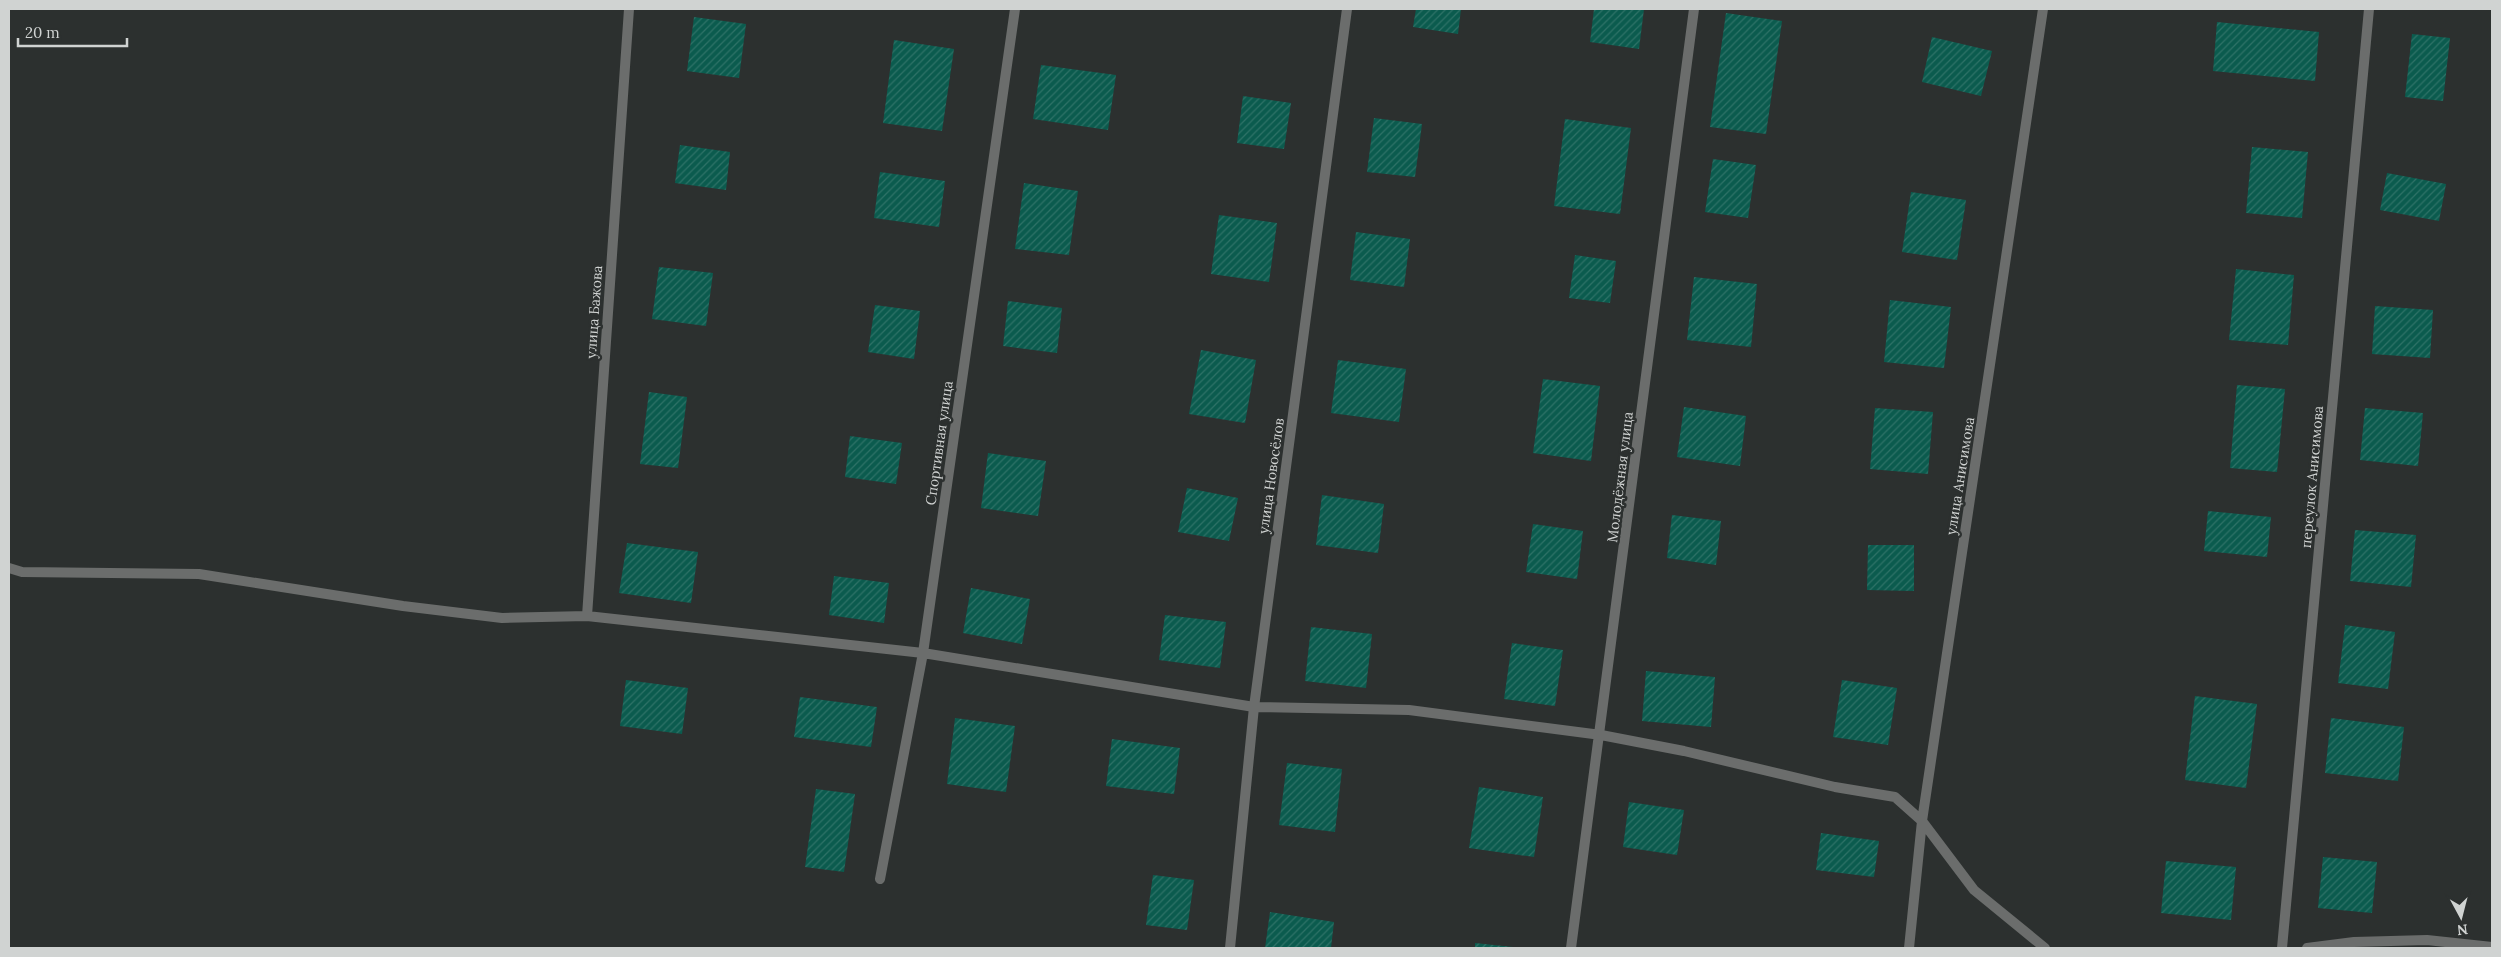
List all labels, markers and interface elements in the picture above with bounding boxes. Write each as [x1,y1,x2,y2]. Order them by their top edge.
scale bar [18,15,126,47]
text: 20 m [25,23,60,42]
street label: улица Бажова [582,265,606,359]
street label: Спортивная улица [921,380,957,506]
street label: переулок Анисимова [2297,405,2327,549]
street label: Молодёжная улица [1603,411,1637,543]
street label: улица Анисимова [1942,416,1978,536]
street label: улица Новосёлов [1254,417,1288,535]
north arrow [2436,892,2486,942]
text: N [2456,920,2469,940]

